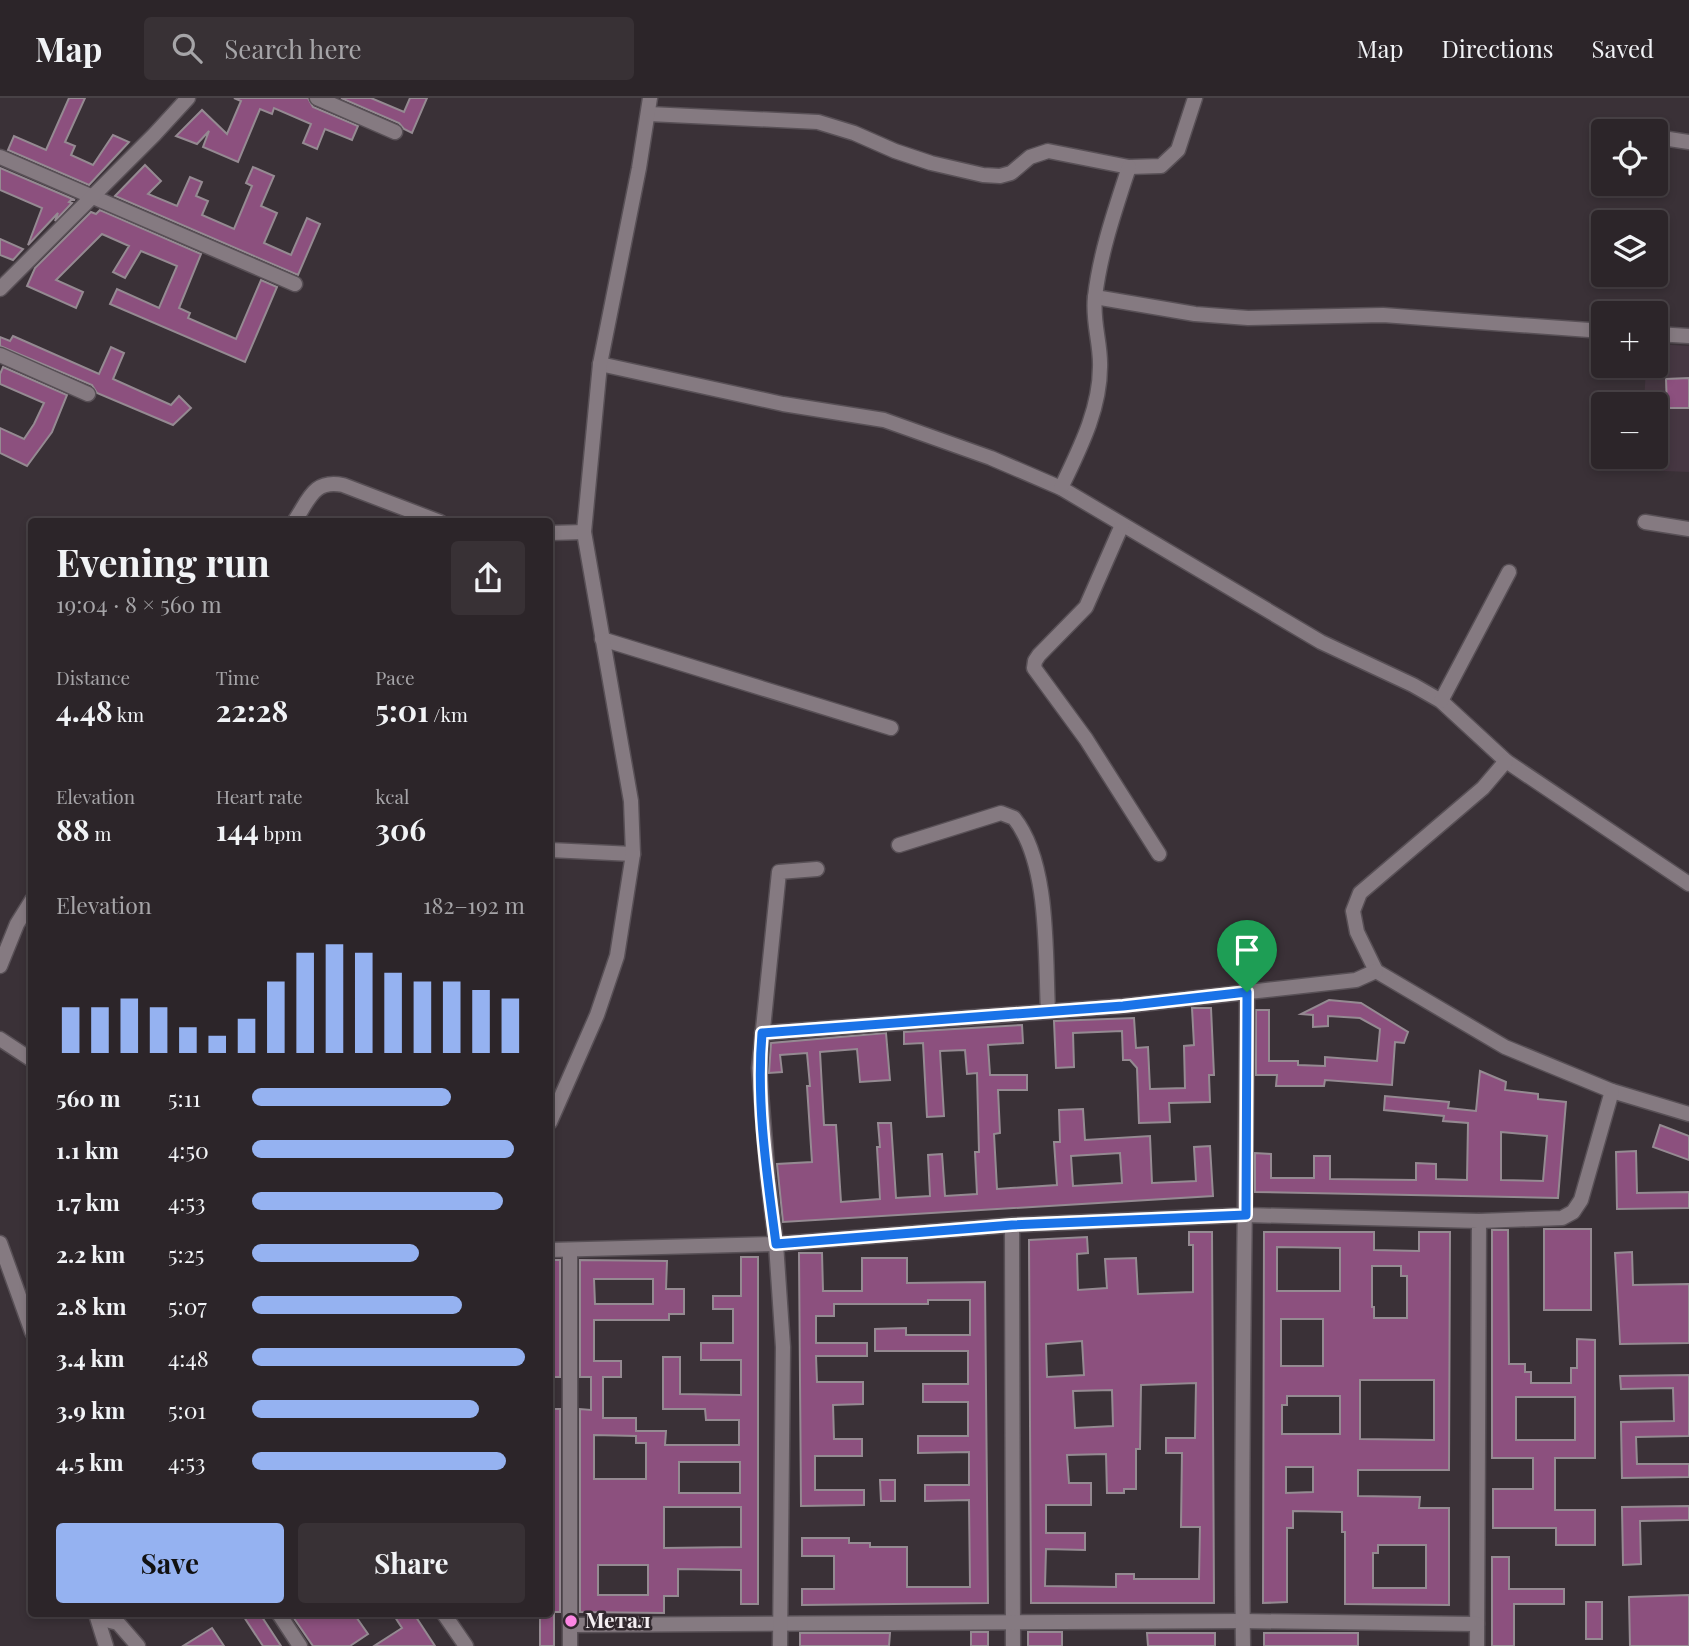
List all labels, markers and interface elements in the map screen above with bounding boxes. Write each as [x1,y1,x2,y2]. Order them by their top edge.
search box [144,17,634,80]
text: Map [35,26,102,70]
icon: search [168,29,206,67]
text: Search here [224,31,362,66]
text: Map [1357,32,1403,64]
text: Directions [1441,32,1554,64]
text: Saved [1592,32,1654,64]
map controls [1591,119,1668,469]
button: locate [1591,119,1668,196]
button: layers [1591,210,1668,287]
button: + [1591,301,1668,378]
button: − [1591,392,1668,469]
text: Evening run [56,536,270,587]
button: share [451,541,525,615]
text: 19:04 · 8 × 560 m [56,588,222,619]
text: Distance [56,664,130,690]
text: Time [216,664,260,690]
text: Pace [375,664,415,690]
text: 4.48 [56,690,113,730]
text: 22:28 [216,690,288,730]
text: 5:01 [375,690,429,730]
text: km [113,701,144,727]
text: /km [429,701,468,727]
text: Elevation [56,783,135,809]
text: Heart rate [216,783,303,809]
text: kcal [375,783,409,809]
text: 88 [56,809,90,849]
text: 144 [216,809,259,849]
text: 306 [375,809,426,849]
text: m [90,820,111,846]
text: bpm [259,820,302,846]
text: Elevation [56,889,152,920]
text: 182–192 m [423,889,525,920]
pin [1217,920,1277,992]
icon: arrive [1228,931,1266,969]
text: 560 m [56,1082,120,1113]
text: 5:11 [168,1082,201,1113]
text: 1.1 km [56,1134,119,1165]
text: 4:50 [168,1134,209,1165]
text: 1.7 km [56,1186,120,1217]
text: 4:53 [168,1186,205,1217]
text: 2.2 km [56,1238,125,1269]
text: 5:25 [168,1238,204,1269]
text: 2.8 km [56,1290,127,1321]
text: 5:07 [168,1290,207,1321]
text: 3.4 km [56,1342,125,1373]
text: 4:48 [168,1342,209,1373]
text: 3.9 km [56,1394,125,1425]
text: 5:01 [168,1394,206,1425]
text: 4.5 km [56,1446,124,1477]
text: 4:53 [168,1446,205,1477]
button: Save [56,1523,284,1603]
button: Share [298,1523,525,1603]
place label: Метал [585,1605,651,1633]
marker: Метал [563,1613,579,1629]

